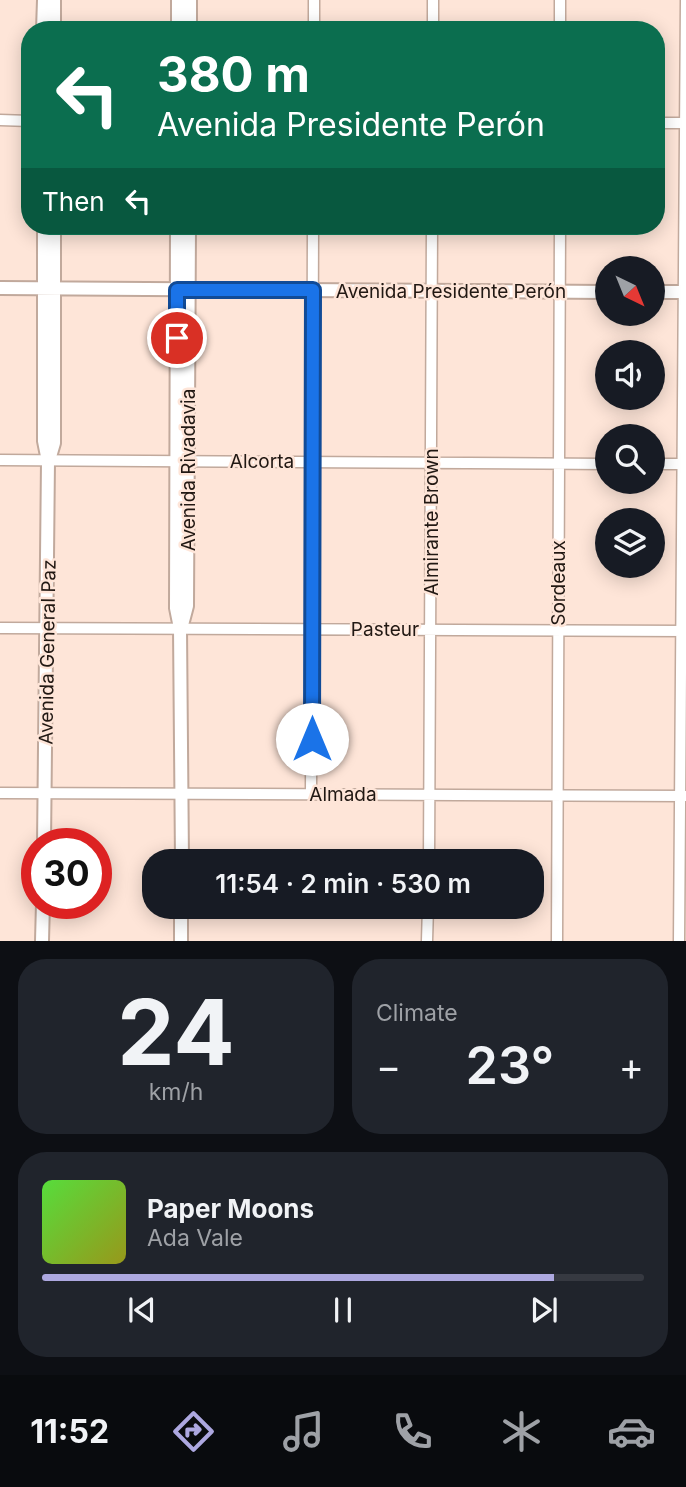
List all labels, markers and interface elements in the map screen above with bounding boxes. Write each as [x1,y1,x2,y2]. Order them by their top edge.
text: 380 m [157,45,310,104]
icon: left [42,49,133,140]
text: Avenida Presidente Perón [157,105,545,144]
icon: left [119,182,157,220]
text: Then [42,186,105,217]
north arrow [595,256,665,326]
map controls [595,256,665,578]
street label: Avenida Presidente Perón [336,280,566,303]
pin [147,308,207,368]
icon: arrive [158,319,196,357]
button: sound [595,340,665,410]
street label: Avenida Rivadavia [177,389,200,551]
button: search [595,424,665,494]
street label: Almirante Brown [420,448,443,596]
street label: Alcorta [230,450,294,473]
button: layers [595,508,665,578]
street label: Sordeaux [547,540,570,626]
street label: Avenida General Paz [34,559,61,745]
street label: Pasteur [351,618,419,641]
position arrow [275,702,349,776]
street label: Almada [309,783,377,806]
speed limit sign: 30 [21,828,112,919]
text: 11:54 · 2 min · 530 m [215,868,471,899]
text: 24 [117,977,235,1087]
text: Climate [376,999,458,1027]
text: 23° [466,1034,554,1097]
text: − [376,1043,401,1089]
text: + [619,1043,644,1089]
text: km/h [149,1078,203,1106]
text: Paper Moons [147,1193,314,1224]
text: Ada Vale [147,1224,243,1252]
icon: previous [123,1291,161,1329]
icon: pause [324,1291,362,1329]
icon: next [525,1291,563,1329]
icon: directions [169,1407,218,1456]
icon: music [279,1407,328,1456]
icon: phone [388,1407,437,1456]
icon: climate [497,1407,546,1456]
icon: car [607,1407,656,1456]
text: 11:52 [30,1412,109,1451]

